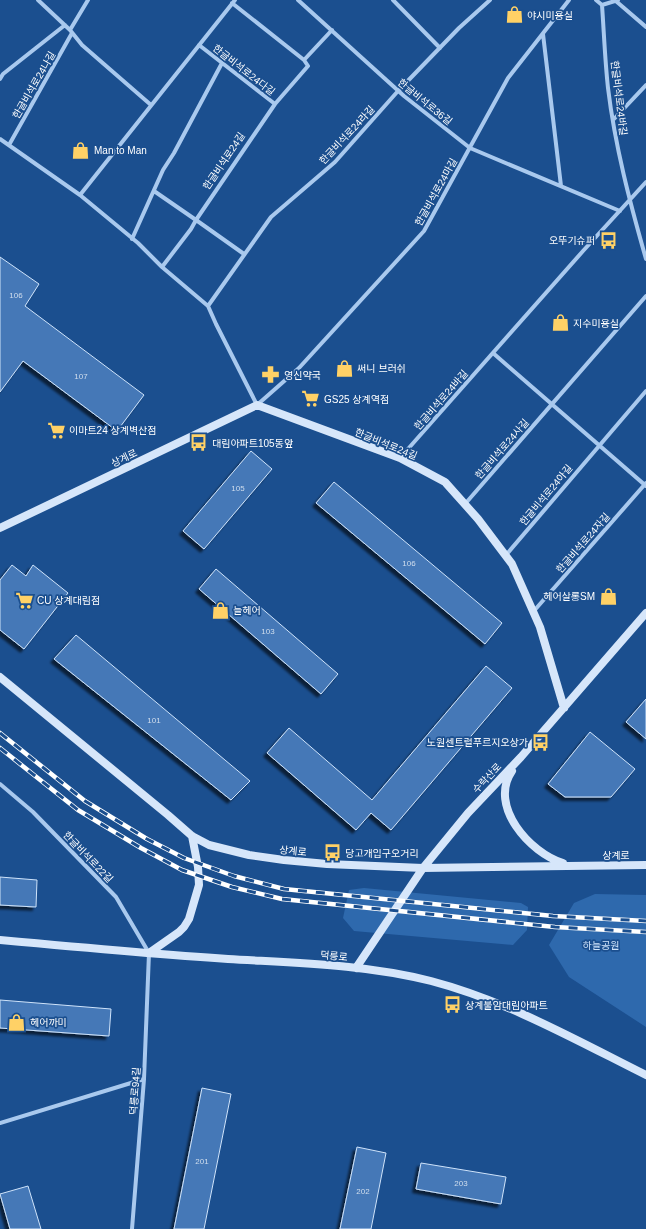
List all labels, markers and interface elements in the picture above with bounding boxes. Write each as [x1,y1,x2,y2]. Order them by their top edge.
shop icon: 야시미용실 [504,5,524,25]
place label: 야시미용실 [527,10,573,21]
street label: 한글비석로24다길 [211,42,277,98]
street label: 한글비석로24나길 [10,50,58,120]
street label: 한글비석로24바길 [609,60,629,136]
street label: 한글비석로36길 [396,77,454,127]
street label: 한글비석로24라길 [317,104,377,166]
street label: 한글비석로24길 [201,130,247,192]
shop icon: Man to Man [71,140,91,160]
place label: Man to Man [94,145,147,156]
street label: 한글비석로24마길 [413,156,459,228]
bus stop icon: 오뚜기슈퍼 [598,230,618,250]
place label: 오뚜기슈퍼 [549,235,595,246]
house number: 106 [9,291,23,300]
shop icon: 지수미용실 [550,313,570,333]
place label: 지수미용실 [573,318,619,329]
shop icon: 써니 브러쉬 [334,358,354,378]
place label: 써니 브러쉬 [357,363,406,374]
pharmacy icon: 영신약국 [261,365,281,385]
street label: 한글비석로24바길 [412,368,470,432]
place label: 영신약국 [284,370,321,381]
house number: 107 [74,372,88,381]
supermarket icon: GS25 상계역점 [301,389,321,409]
place label: GS25 상계역점 [324,394,389,405]
street label: 한글비석로24사길 [473,417,531,481]
supermarket icon: 이마트24 상계벽산점 [46,420,66,440]
place label: 이마트24 상계벽산점 [69,425,157,436]
street label: 한글비석로24길 [353,426,419,462]
bus stop icon: 대림아파트105동앞 [189,433,209,453]
place label: 대림아파트105동앞 [212,438,293,449]
street label: 상계로 [109,447,139,469]
street label: 한글비석로24아길 [518,463,574,527]
house number: 105 [231,484,245,493]
street label: 한글비석로24자길 [554,511,612,575]
house number: 106 [402,559,416,568]
shop icon: 헤어살롱SM [598,586,618,606]
supermarket icon: CU 상계대림점 [14,590,34,610]
place label: 헤어살롱SM [543,591,595,602]
place label: CU 상계대림점 [37,595,100,606]
shop icon: 늘헤어 [210,600,230,620]
place label: 늘헤어 [233,605,261,616]
house number: 103 [261,627,275,636]
house number: 101 [147,716,161,725]
bus stop icon: 노원센트럴푸르지오상가 [531,732,551,752]
place label: 노원센트럴푸르지오상가 [427,737,528,748]
street label: 수락산로 [470,761,504,795]
street label: 한글비석로22길 [61,829,115,885]
bus stop icon: 당고개입구오거리 [322,843,342,863]
street label: 상계로 [279,844,307,858]
place label: 당고개입구오거리 [345,848,419,859]
street label: 상계로 [602,850,630,861]
park label: 하늘공원 [583,940,619,951]
street label: 덕릉로 [320,949,348,963]
bus stop icon: 상계불암대림아파트 [442,995,462,1015]
place label: 상계불암대림아파트 [465,1000,548,1011]
shop icon: 헤어까미 [7,1012,27,1032]
place label: 헤어까미 [30,1017,67,1028]
street label: 덕릉로94길 [128,1067,142,1115]
house number: 201 [195,1157,209,1166]
house number: 203 [454,1179,468,1188]
house number: 202 [356,1187,370,1196]

